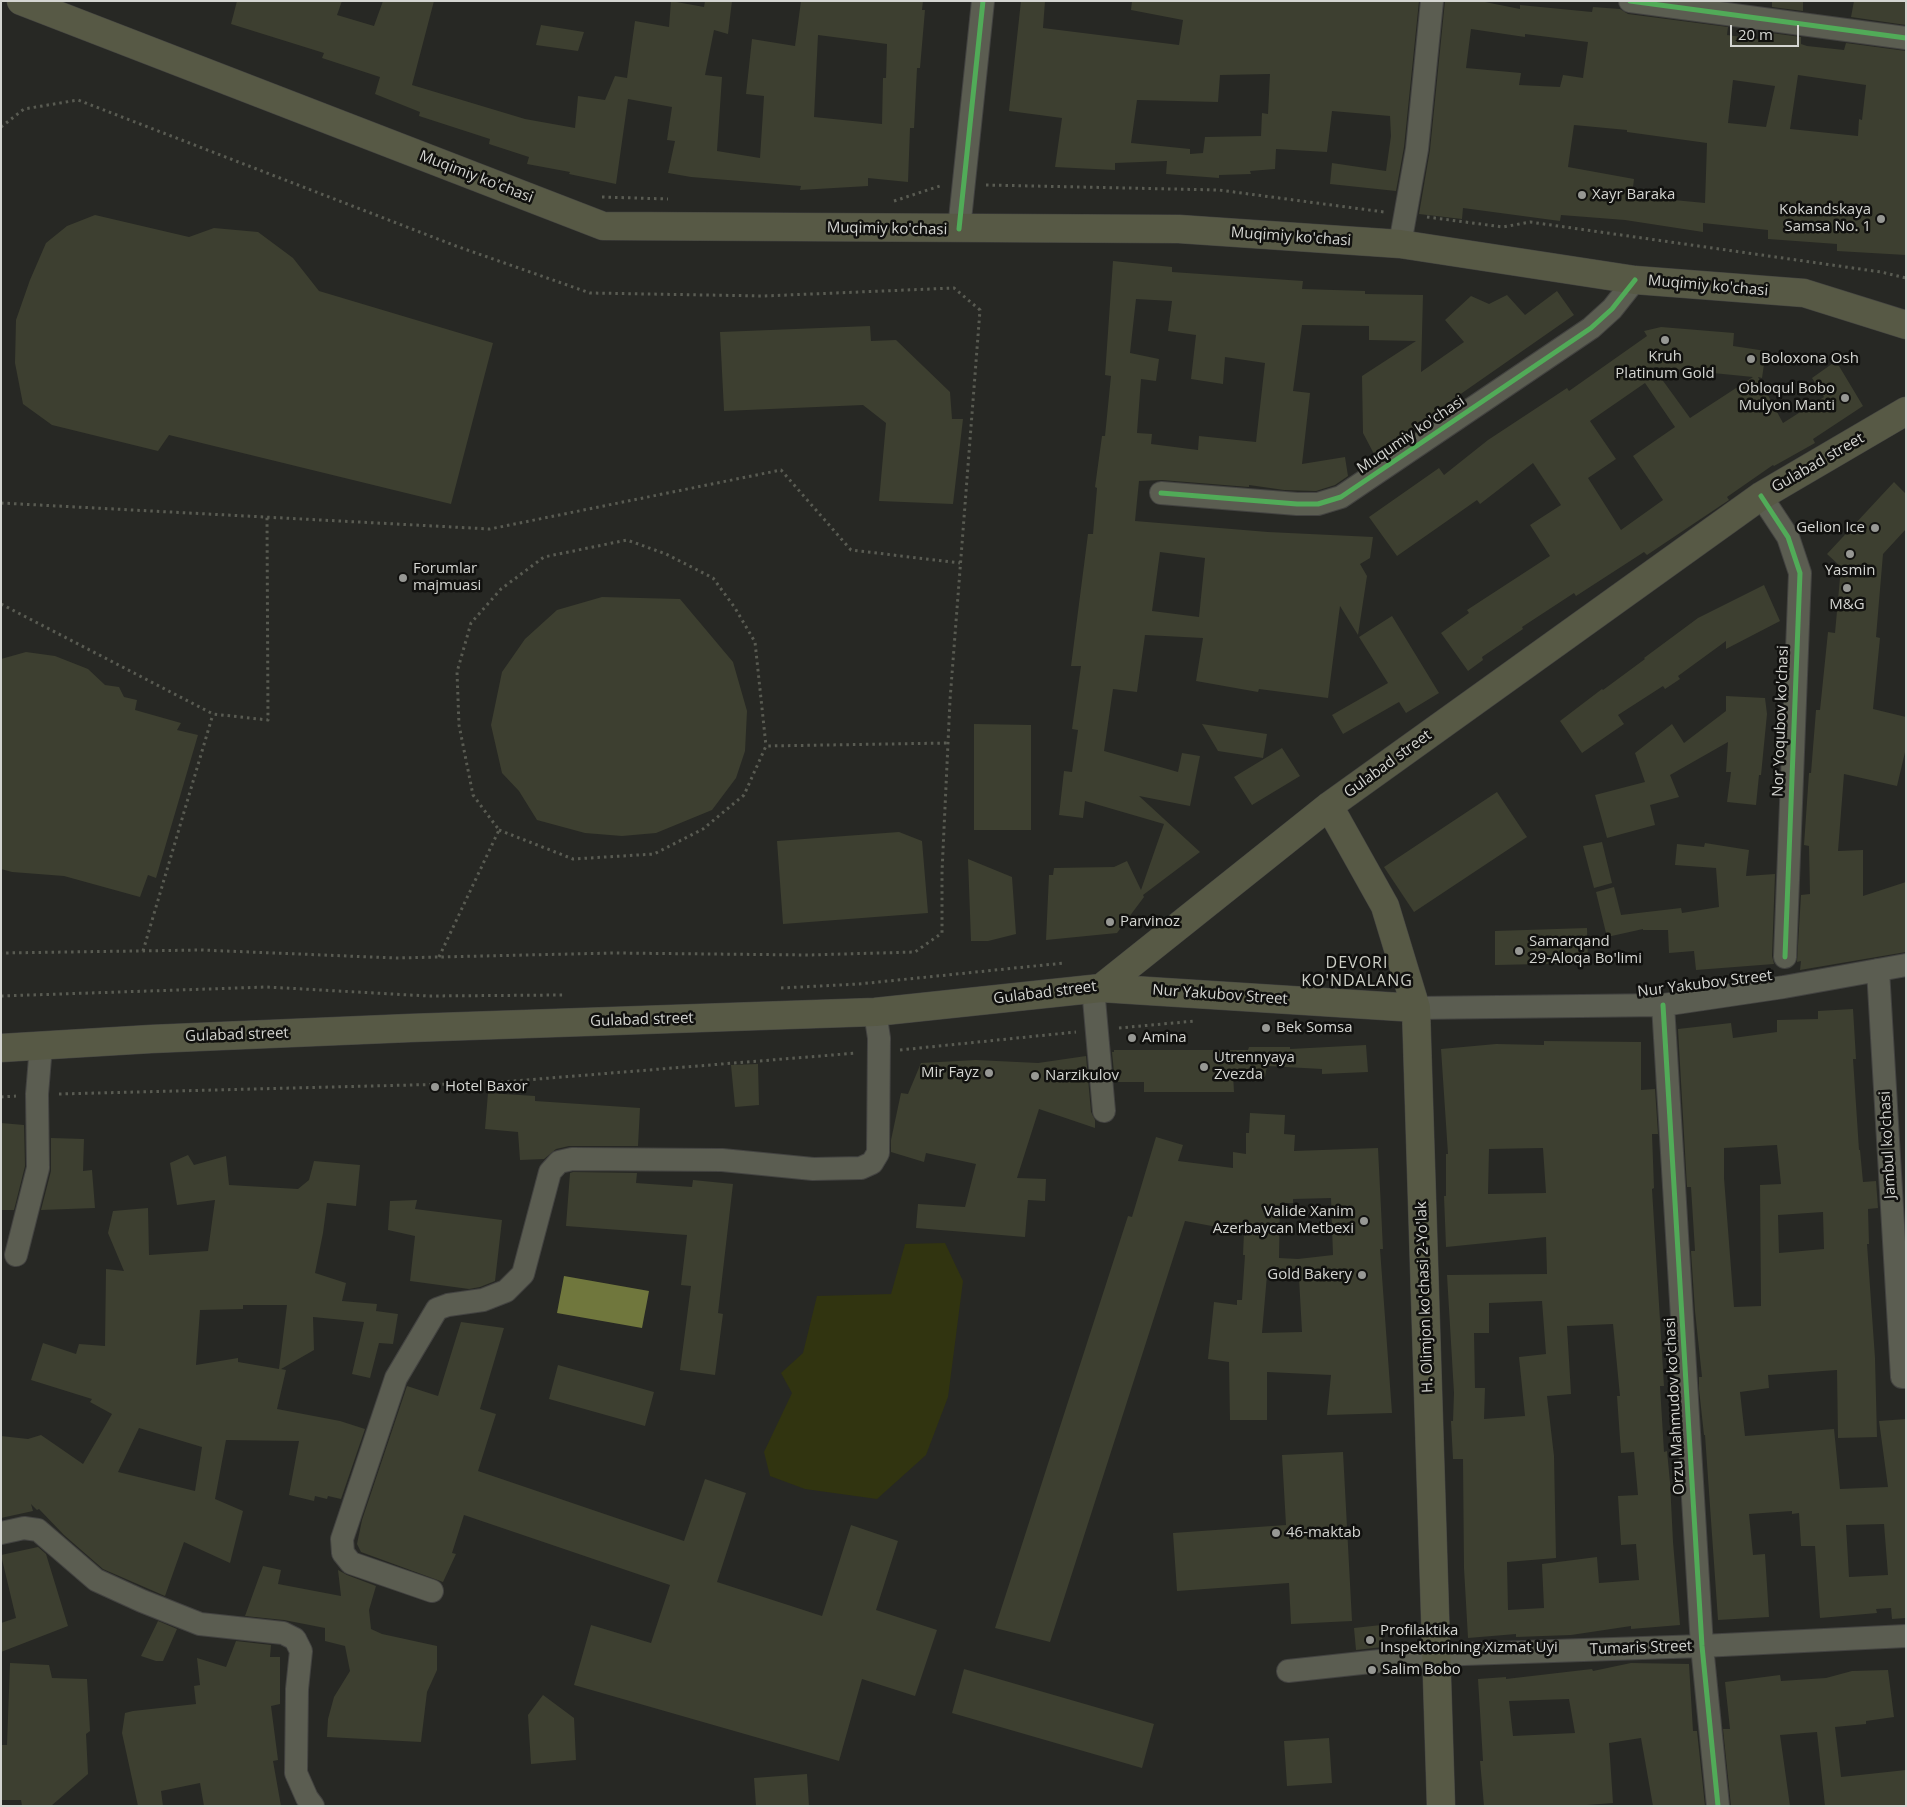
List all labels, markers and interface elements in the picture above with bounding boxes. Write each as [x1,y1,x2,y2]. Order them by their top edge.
scale bar [1732,15,1801,47]
text: 20 m [1738,24,1773,44]
street label: Muqimiy ko'chasi [416,147,536,207]
place label: Xayr Baraka [1592,186,1675,204]
marker: Xayr Baraka [1576,189,1588,201]
place label: Kokandskaya Samsa No. 1 [1779,201,1871,236]
marker: Kokandskaya Samsa No. 1 [1875,213,1887,225]
street label: Muqimiy ko'chasi [827,219,947,239]
street label: Muqimiy ko'chasi [1230,224,1352,250]
street label: Muqimiy ko'chasi [1647,272,1769,300]
marker: Kruh Platinum Gold [1659,334,1671,346]
place label: Kruh Platinum Gold [1615,348,1715,383]
place label: Boloxona Osh [1761,350,1859,368]
marker: Boloxona Osh [1745,353,1757,365]
place label: Obloqul Bobo Mulyon Manti [1738,380,1835,415]
street label: Muqumiy ko'chasi [1354,392,1468,478]
marker: Obloqul Bobo Mulyon Manti [1839,392,1851,404]
street label: Gulabad street [1769,429,1867,497]
place label: Gelion Ice [1796,519,1865,537]
marker: Gelion Ice [1869,522,1881,534]
marker: Yasmin [1844,548,1856,560]
place label: Forumlar majmuasi [413,560,481,595]
place label: Yasmin [1825,562,1875,580]
marker: Forumlar majmuasi [397,572,409,584]
marker: M&G [1841,582,1853,594]
place label: M&G [1829,596,1865,614]
street label: Nor Yoqubov ko'chasi [1769,645,1793,797]
street label: Gulabad street [1341,726,1435,802]
place label: Parvinoz [1120,913,1180,931]
marker: Parvinoz [1104,916,1116,928]
place label: Samarqand 29-Aloqa Bo'limi [1529,933,1642,968]
marker: Samarqand 29-Aloqa Bo'limi [1513,945,1525,957]
district label: DEVORI KO'NDALANG [1300,953,1414,991]
street label: Nur Yakubov Street [1637,967,1773,1001]
street label: Gulabad street [992,978,1098,1008]
street label: Nur Yakubov Street [1152,981,1288,1009]
street label: Gulabad street [590,1009,694,1031]
place label: Bek Somsa [1276,1019,1353,1037]
marker: Bek Somsa [1260,1022,1272,1034]
street label: Gulabad street [185,1024,289,1046]
place label: Amina [1142,1029,1187,1047]
marker: Amina [1126,1032,1138,1044]
place label: Utrennyaya Zvezda [1214,1049,1295,1084]
marker: Utrennyaya Zvezda [1198,1061,1210,1073]
place label: Mir Fayz [921,1064,979,1082]
marker: Mir Fayz [983,1067,995,1079]
place label: Narzikulov [1045,1067,1119,1085]
marker: Narzikulov [1029,1070,1041,1082]
place label: Hotel Baxor [445,1078,528,1096]
marker: Hotel Baxor [429,1081,441,1093]
street label: Jambul ko'chasi [1876,1091,1900,1199]
street label: H. Olimjon ko'chasi 2-Yo'lak [1413,1201,1437,1393]
place label: Valide Xanim Azerbaycan Metbexi [1213,1203,1354,1238]
marker: Valide Xanim Azerbaycan Metbexi [1358,1215,1370,1227]
place label: Gold Bakery [1267,1266,1352,1284]
marker: Gold Bakery [1356,1269,1368,1281]
street label: Orzu Mahmudov ko'chasi [1661,1317,1689,1495]
place label: 46-maktab [1286,1524,1361,1542]
marker: 46-maktab [1270,1527,1282,1539]
place label: Profilaktika Inspektorining Xizmat Uyi [1380,1622,1558,1657]
marker: Profilaktika Inspektorining Xizmat Uyi [1364,1634,1376,1646]
street label: Tumaris Street [1589,1637,1693,1659]
place label: Salim Bobo [1382,1661,1461,1679]
marker: Salim Bobo [1366,1664,1378,1676]

